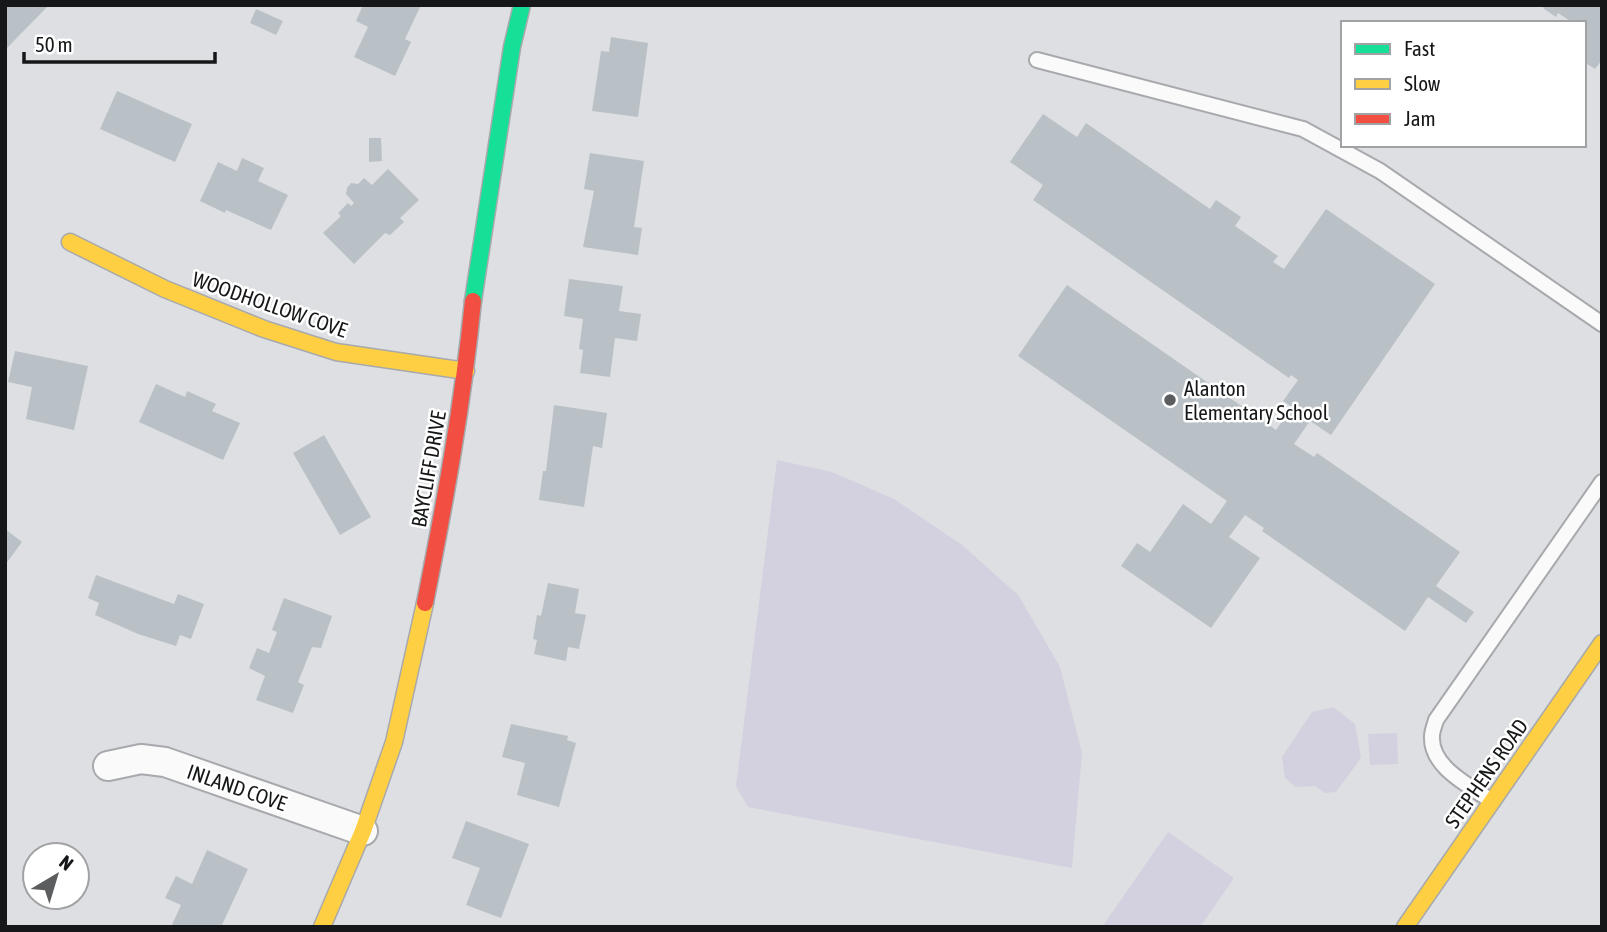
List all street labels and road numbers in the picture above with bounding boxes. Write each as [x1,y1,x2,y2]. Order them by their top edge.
street label: WOODHOLLOW COVE [189,266,351,342]
street label: BAYCLIFF DRIVE [406,409,450,529]
street label: STEPHENS ROAD [1440,714,1532,832]
street label: INLAND COVE [184,759,290,815]

